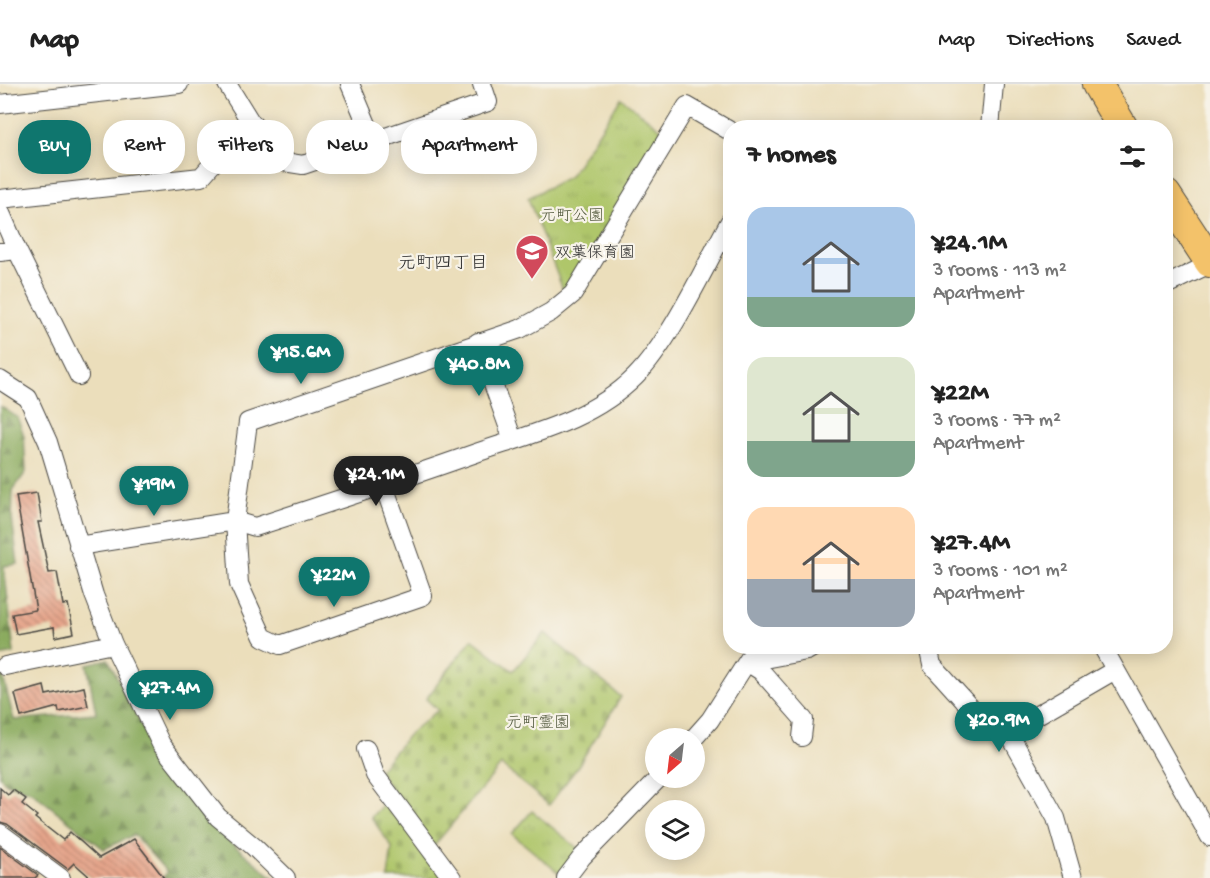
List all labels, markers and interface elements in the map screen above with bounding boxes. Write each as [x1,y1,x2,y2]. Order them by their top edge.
text: Map [30,25,79,58]
text: Map [938,29,975,54]
text: Directions [1008,29,1093,54]
text: Saved [1126,29,1180,54]
chip: Buy [18,120,91,174]
chip: Rent [103,120,185,174]
chip: Filters [197,120,294,174]
chip: New [306,120,389,174]
chip: Apartment [401,120,537,174]
icon: filters [1116,140,1149,173]
text: 7 homes [747,141,836,172]
park label: 元町公園 [540,208,604,227]
text: ¥24.1M [933,229,1007,260]
icon: home [795,231,867,303]
school or university icon: 双葉保育園 [514,233,550,280]
place label: 双葉保育園 [555,244,635,264]
district label: 元町四丁目 [398,254,488,275]
text: 3 rooms · 113 m² [933,260,1067,283]
text: Apartment [933,283,1023,306]
pin: ¥15.6M [252,334,350,385]
text: ¥15.6M [272,342,330,365]
pin: ¥40.8M [430,346,528,397]
text: ¥40.8M [448,354,510,377]
text: ¥22M [933,379,989,410]
icon: home [795,381,867,453]
text: 3 rooms · 77 m² [933,410,1061,433]
text: Apartment [933,433,1023,456]
pin: ¥24.1M [327,456,425,507]
text: ¥24.1M [348,464,404,487]
pin: ¥19M [118,466,190,517]
text: ¥19M [133,474,175,497]
text: ¥27.4M [933,529,1010,560]
icon: home [795,531,867,603]
pin: ¥22M [298,557,370,608]
text: 3 rooms · 101 m² [933,560,1068,583]
text: ¥22M [313,565,355,588]
text: Apartment [933,583,1023,606]
pin: ¥27.4M [121,670,219,721]
text: ¥27.4M [140,678,200,701]
pin: ¥20.9M [950,702,1048,753]
text: ¥20.9M [969,710,1029,733]
park label: 元町霊園 [506,714,570,734]
north arrow [645,728,705,788]
map controls [645,728,705,860]
button: layers [645,800,705,860]

